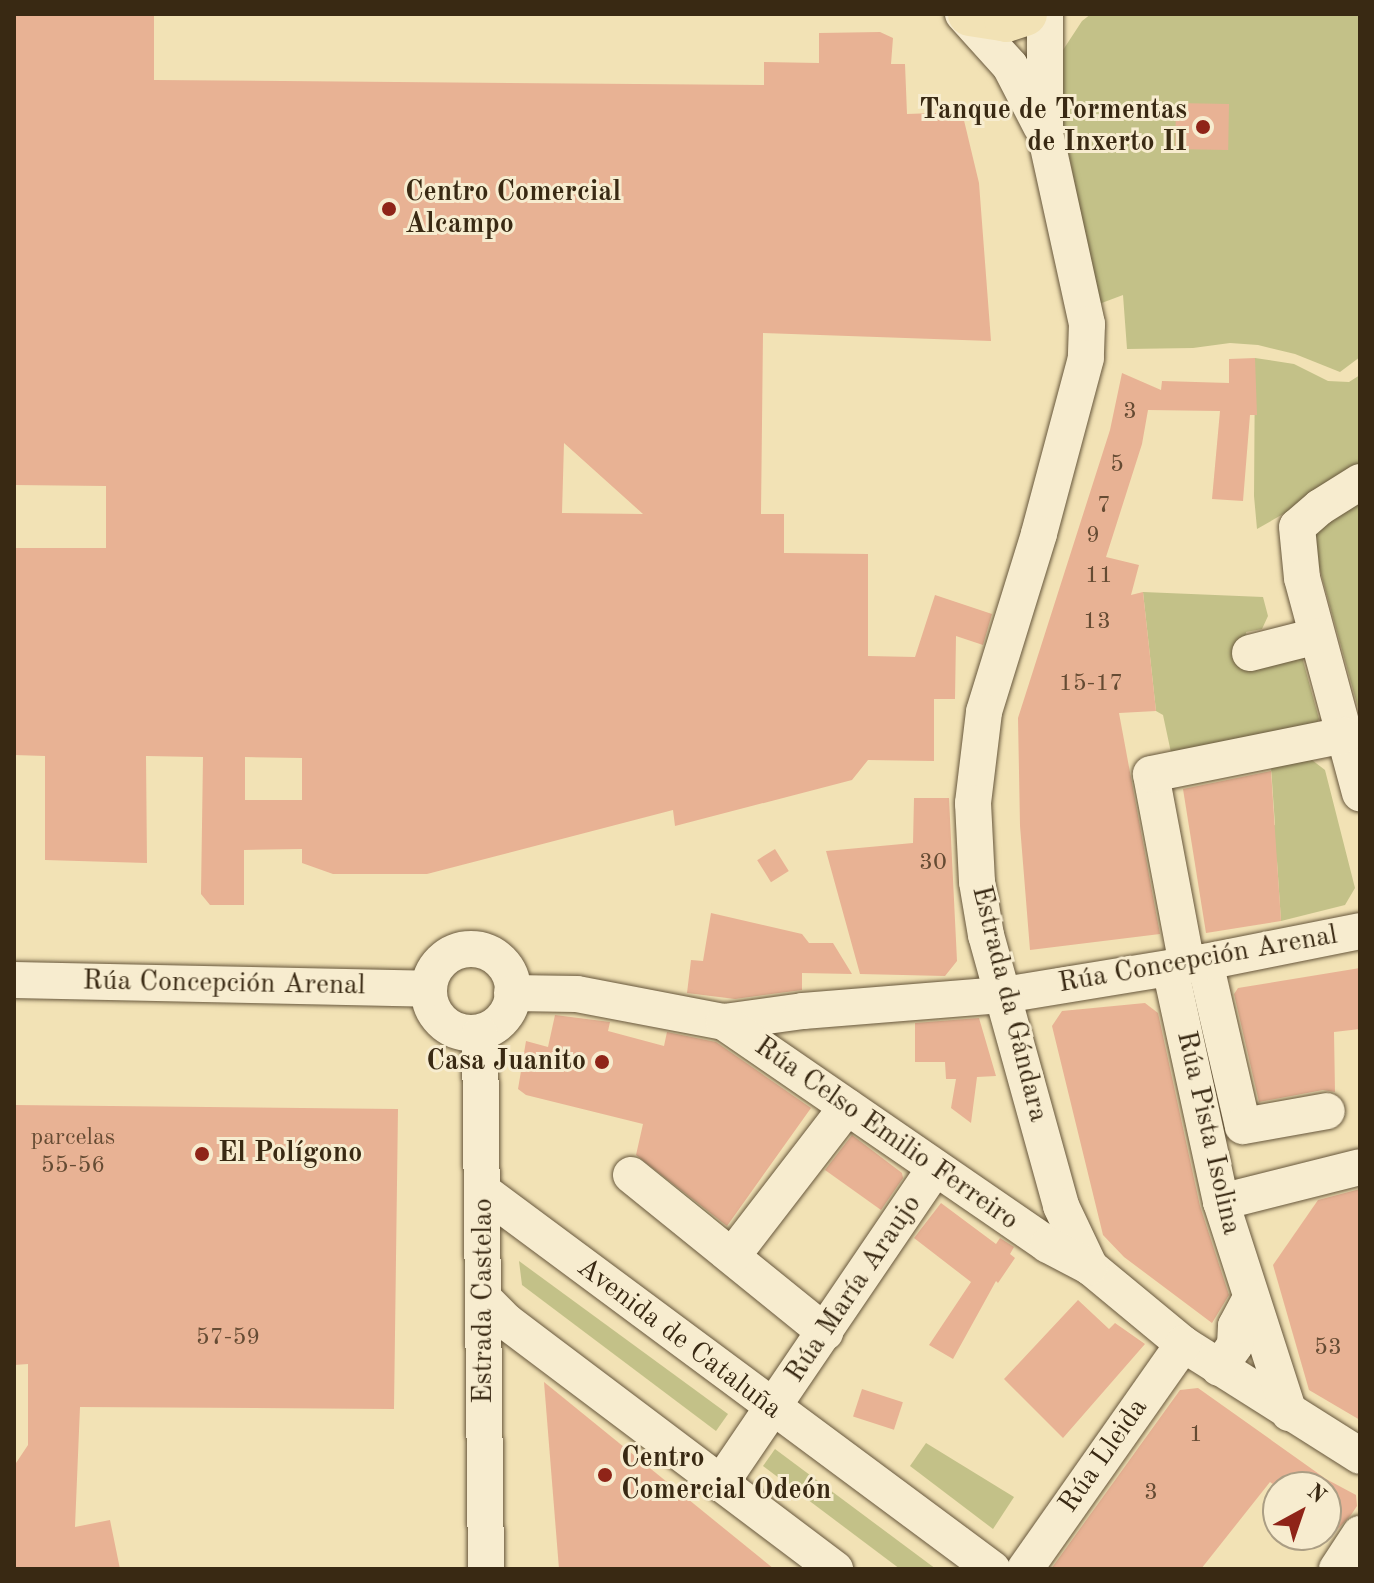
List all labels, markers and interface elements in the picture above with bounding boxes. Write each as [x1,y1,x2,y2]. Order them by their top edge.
place label: Tanque de Tormentas de Inxerto II [919,94,1187,160]
marker: Tanque de Tormentas de Inxerto II [1194,118,1212,136]
place label: Centro Comercial Alcampo [405,176,621,242]
marker: Centro Comercial Alcampo [380,200,398,218]
house number: 3 [1123,399,1137,427]
house number: 5 [1110,452,1124,480]
house number: 7 [1097,493,1111,521]
house number: 9 [1086,523,1100,551]
house number: 11 [1085,563,1113,591]
house number: 13 [1083,609,1111,637]
house number: 15-17 [1059,671,1123,699]
house number: 30 [919,850,947,878]
street label: Estrada da Gándara [963,883,1055,1125]
street label: Rúa Concepción Arenal [1056,919,1340,1001]
street label: Rúa Concepción Arenal [82,965,366,1003]
street label: Rúa Pista Isolina [1168,1028,1248,1238]
street label: Rúa Celso Emilio Ferreiro [748,1030,1024,1238]
place label: Casa Juanito [426,1045,586,1079]
marker: Casa Juanito [593,1053,611,1071]
house number: parcelas 55-56 [31,1125,115,1181]
place label: El Polígono [218,1137,362,1171]
marker: El Polígono [193,1145,211,1163]
street label: Rúa María Araujo [779,1189,929,1389]
street label: Estrada Castelao [467,1198,501,1404]
street label: Avenida de Cataluña [570,1251,788,1427]
house number: 57-59 [196,1325,260,1353]
house number: 53 [1314,1335,1342,1363]
street label: Rúa Lleida [1052,1392,1156,1520]
house number: 1 [1189,1422,1203,1450]
place label: Centro Comercial Odeón [621,1442,831,1508]
marker: Centro Comercial Odeón [596,1466,614,1484]
north arrow [1262,1471,1342,1551]
house number: 3 [1144,1480,1158,1508]
text: N [1303,1480,1330,1508]

